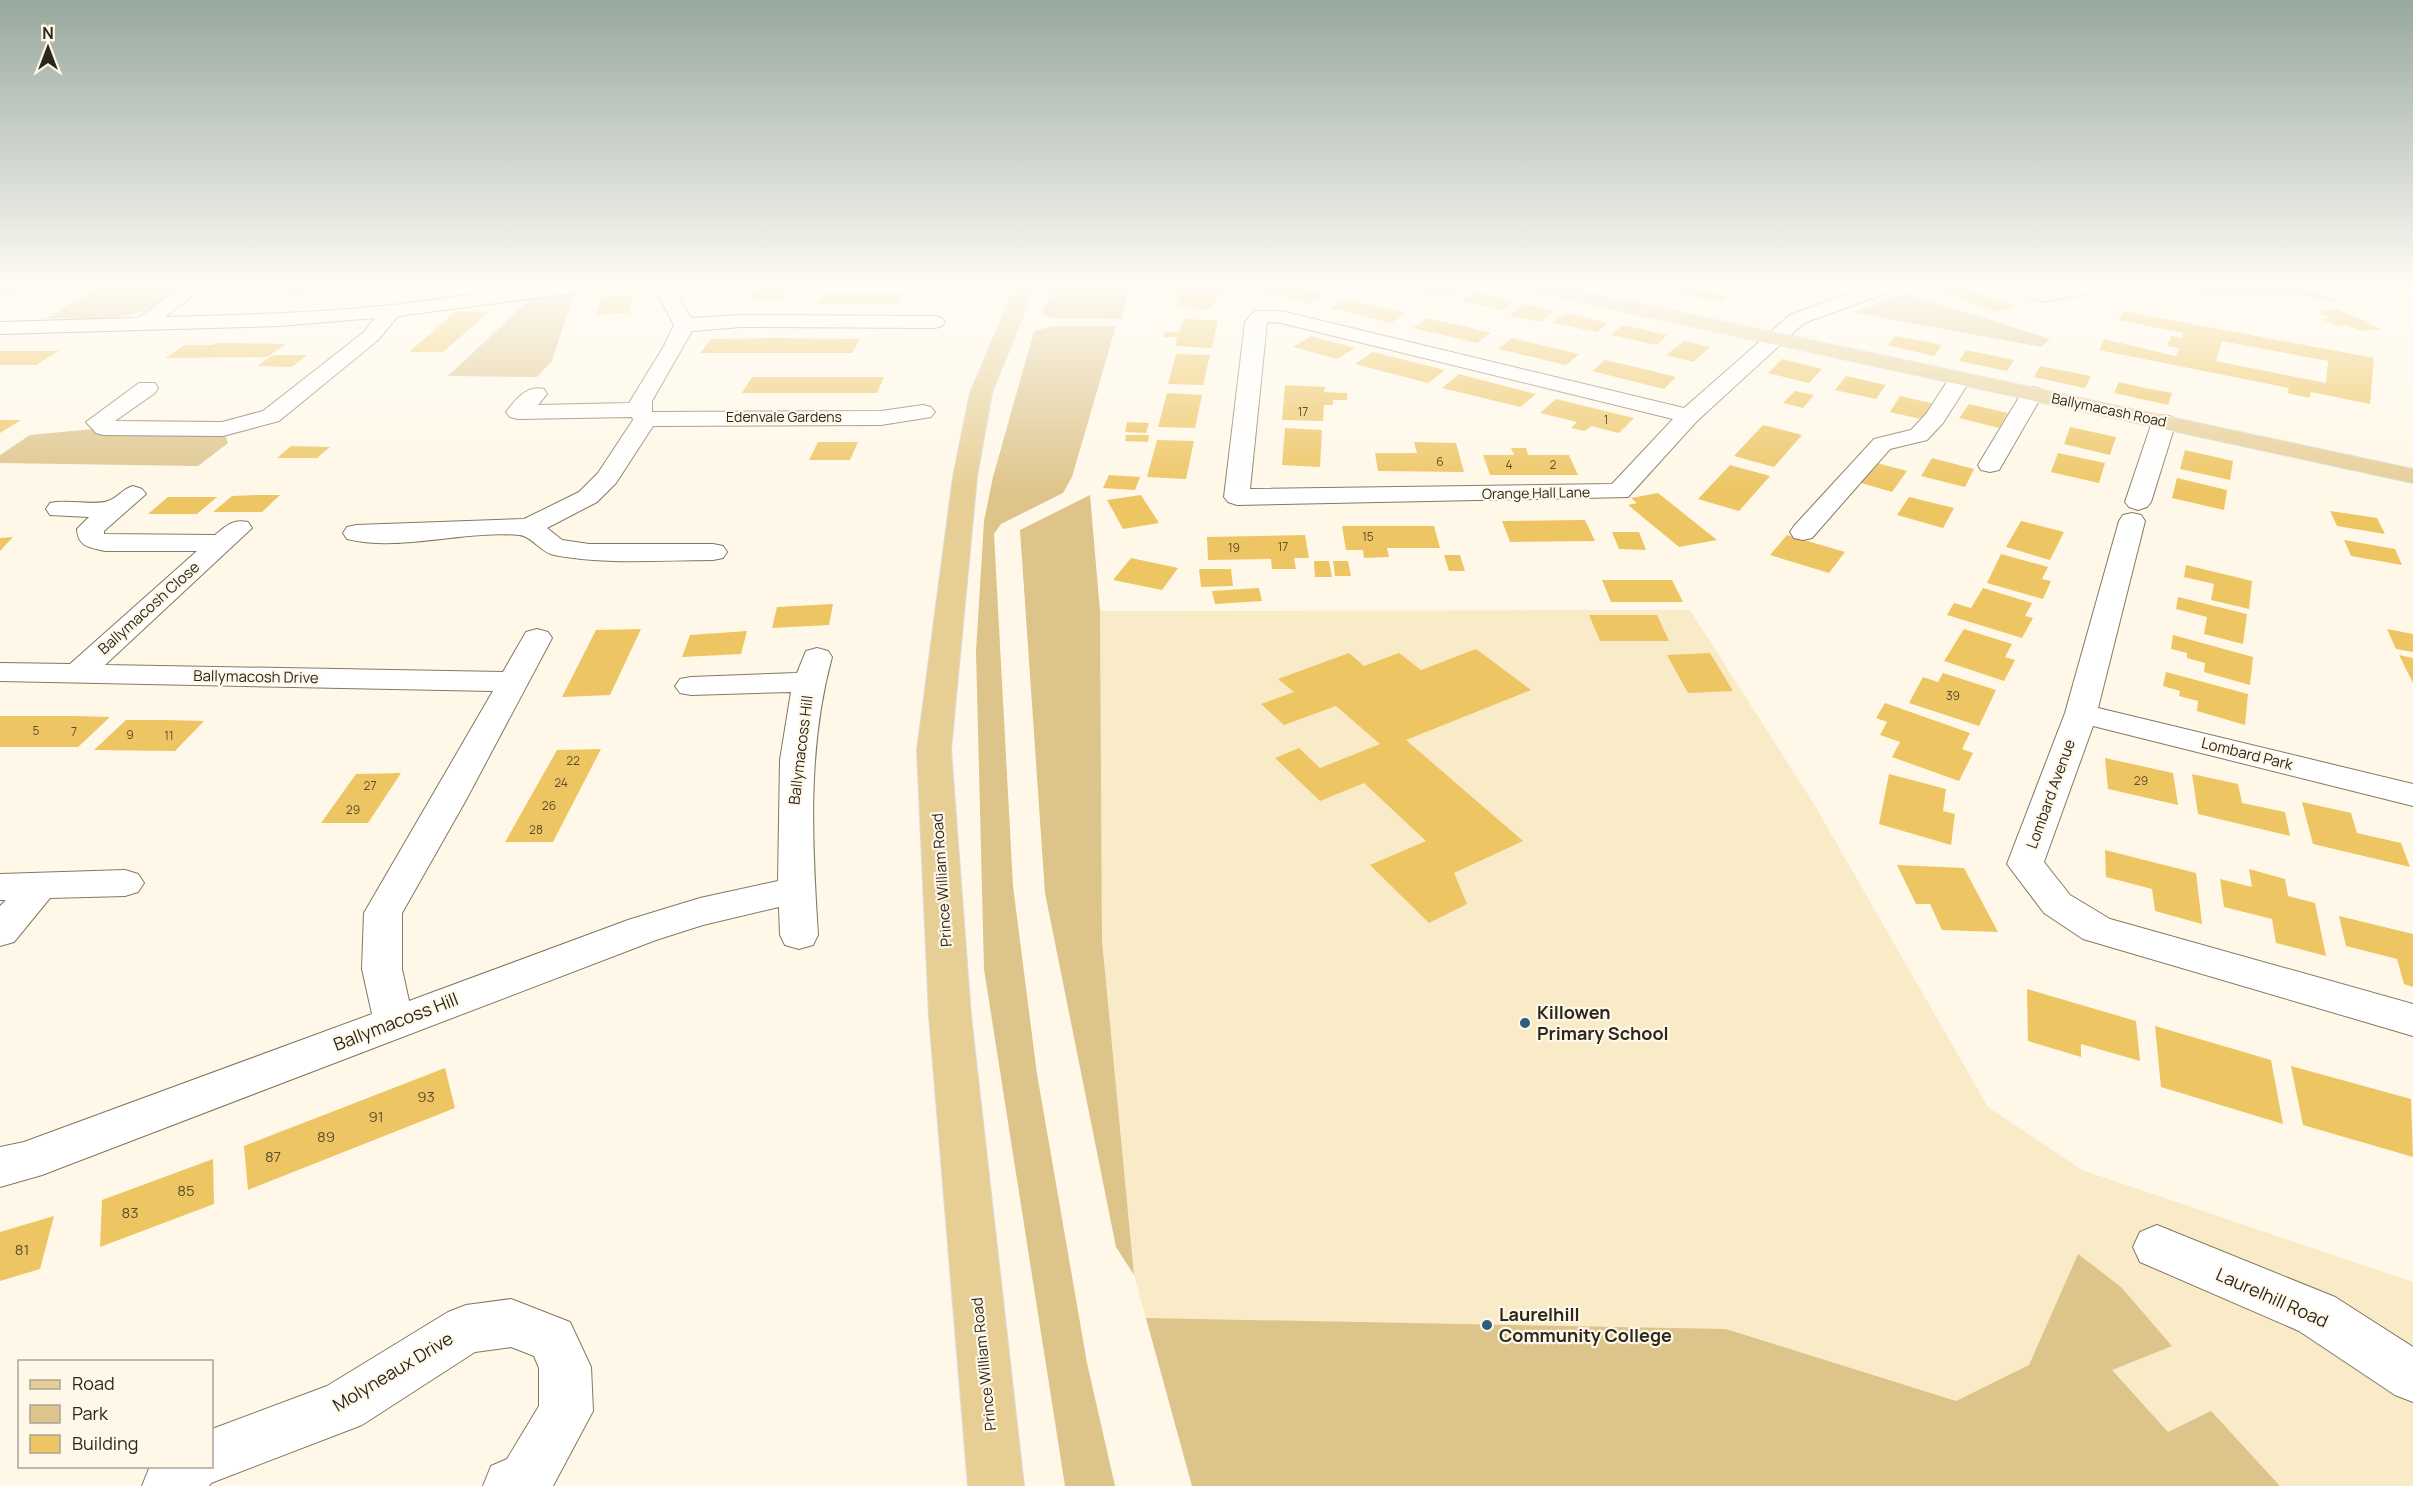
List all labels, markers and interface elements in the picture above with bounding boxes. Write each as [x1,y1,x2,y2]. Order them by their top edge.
north arrow [18,18,78,78]
text: N [42,22,54,44]
street label: Ballymacash Road [2050,388,2168,431]
house number: 17 [1298,403,1308,420]
street label: Edenvale Gardens [726,407,842,426]
house number: 1 [1604,411,1608,428]
house number: 6 [1436,453,1444,470]
house number: 4 [1505,456,1513,473]
house number: 2 [1550,456,1557,473]
street label: Orange Hall Lane [1482,482,1590,503]
house number: 15 [1362,528,1374,545]
house number: 17 [1278,538,1288,555]
house number: 19 [1228,539,1240,556]
street label: Ballymacosh Close [93,556,204,659]
street label: Ballymacosh Drive [193,665,319,688]
house number: 39 [1946,687,1960,704]
street label: Ballymacoss Hill [783,694,818,806]
house number: 5 [33,722,40,739]
house number: 7 [71,723,77,740]
house number: 9 [126,726,134,743]
house number: 11 [164,727,174,744]
street label: Lombard Park [2199,732,2296,775]
street label: Lombard Avenue [2021,736,2080,851]
house number: 22 [566,752,580,769]
house number: 29 [2134,772,2148,789]
house number: 24 [554,774,568,791]
house number: 27 [364,777,376,794]
house number: 26 [542,797,556,814]
house number: 29 [346,801,360,818]
street label: Prince William Road [926,812,957,948]
house number: 28 [529,821,543,838]
street label: Ballymacoss Hill [330,986,462,1056]
place label: Killowen Primary School [1537,1000,1669,1045]
marker: Killowen Primary School [1518,1016,1532,1030]
house number: 93 [417,1086,435,1107]
house number: 91 [368,1106,384,1127]
house number: 89 [317,1126,335,1147]
house number: 87 [265,1146,281,1167]
house number: 85 [177,1180,195,1201]
house number: 83 [121,1202,139,1223]
house number: 81 [15,1239,29,1260]
street label: Laurelhill Road [2212,1262,2332,1333]
street label: Prince William Road [966,1296,1001,1432]
place label: Laurelhill Community College [1499,1302,1672,1347]
marker: Laurelhill Community College [1480,1318,1494,1332]
street label: Molyneaux Drive [328,1326,457,1417]
legend [18,1360,213,1468]
text: Road [72,1371,115,1395]
text: Park [72,1401,109,1425]
text: Building [72,1431,138,1455]

